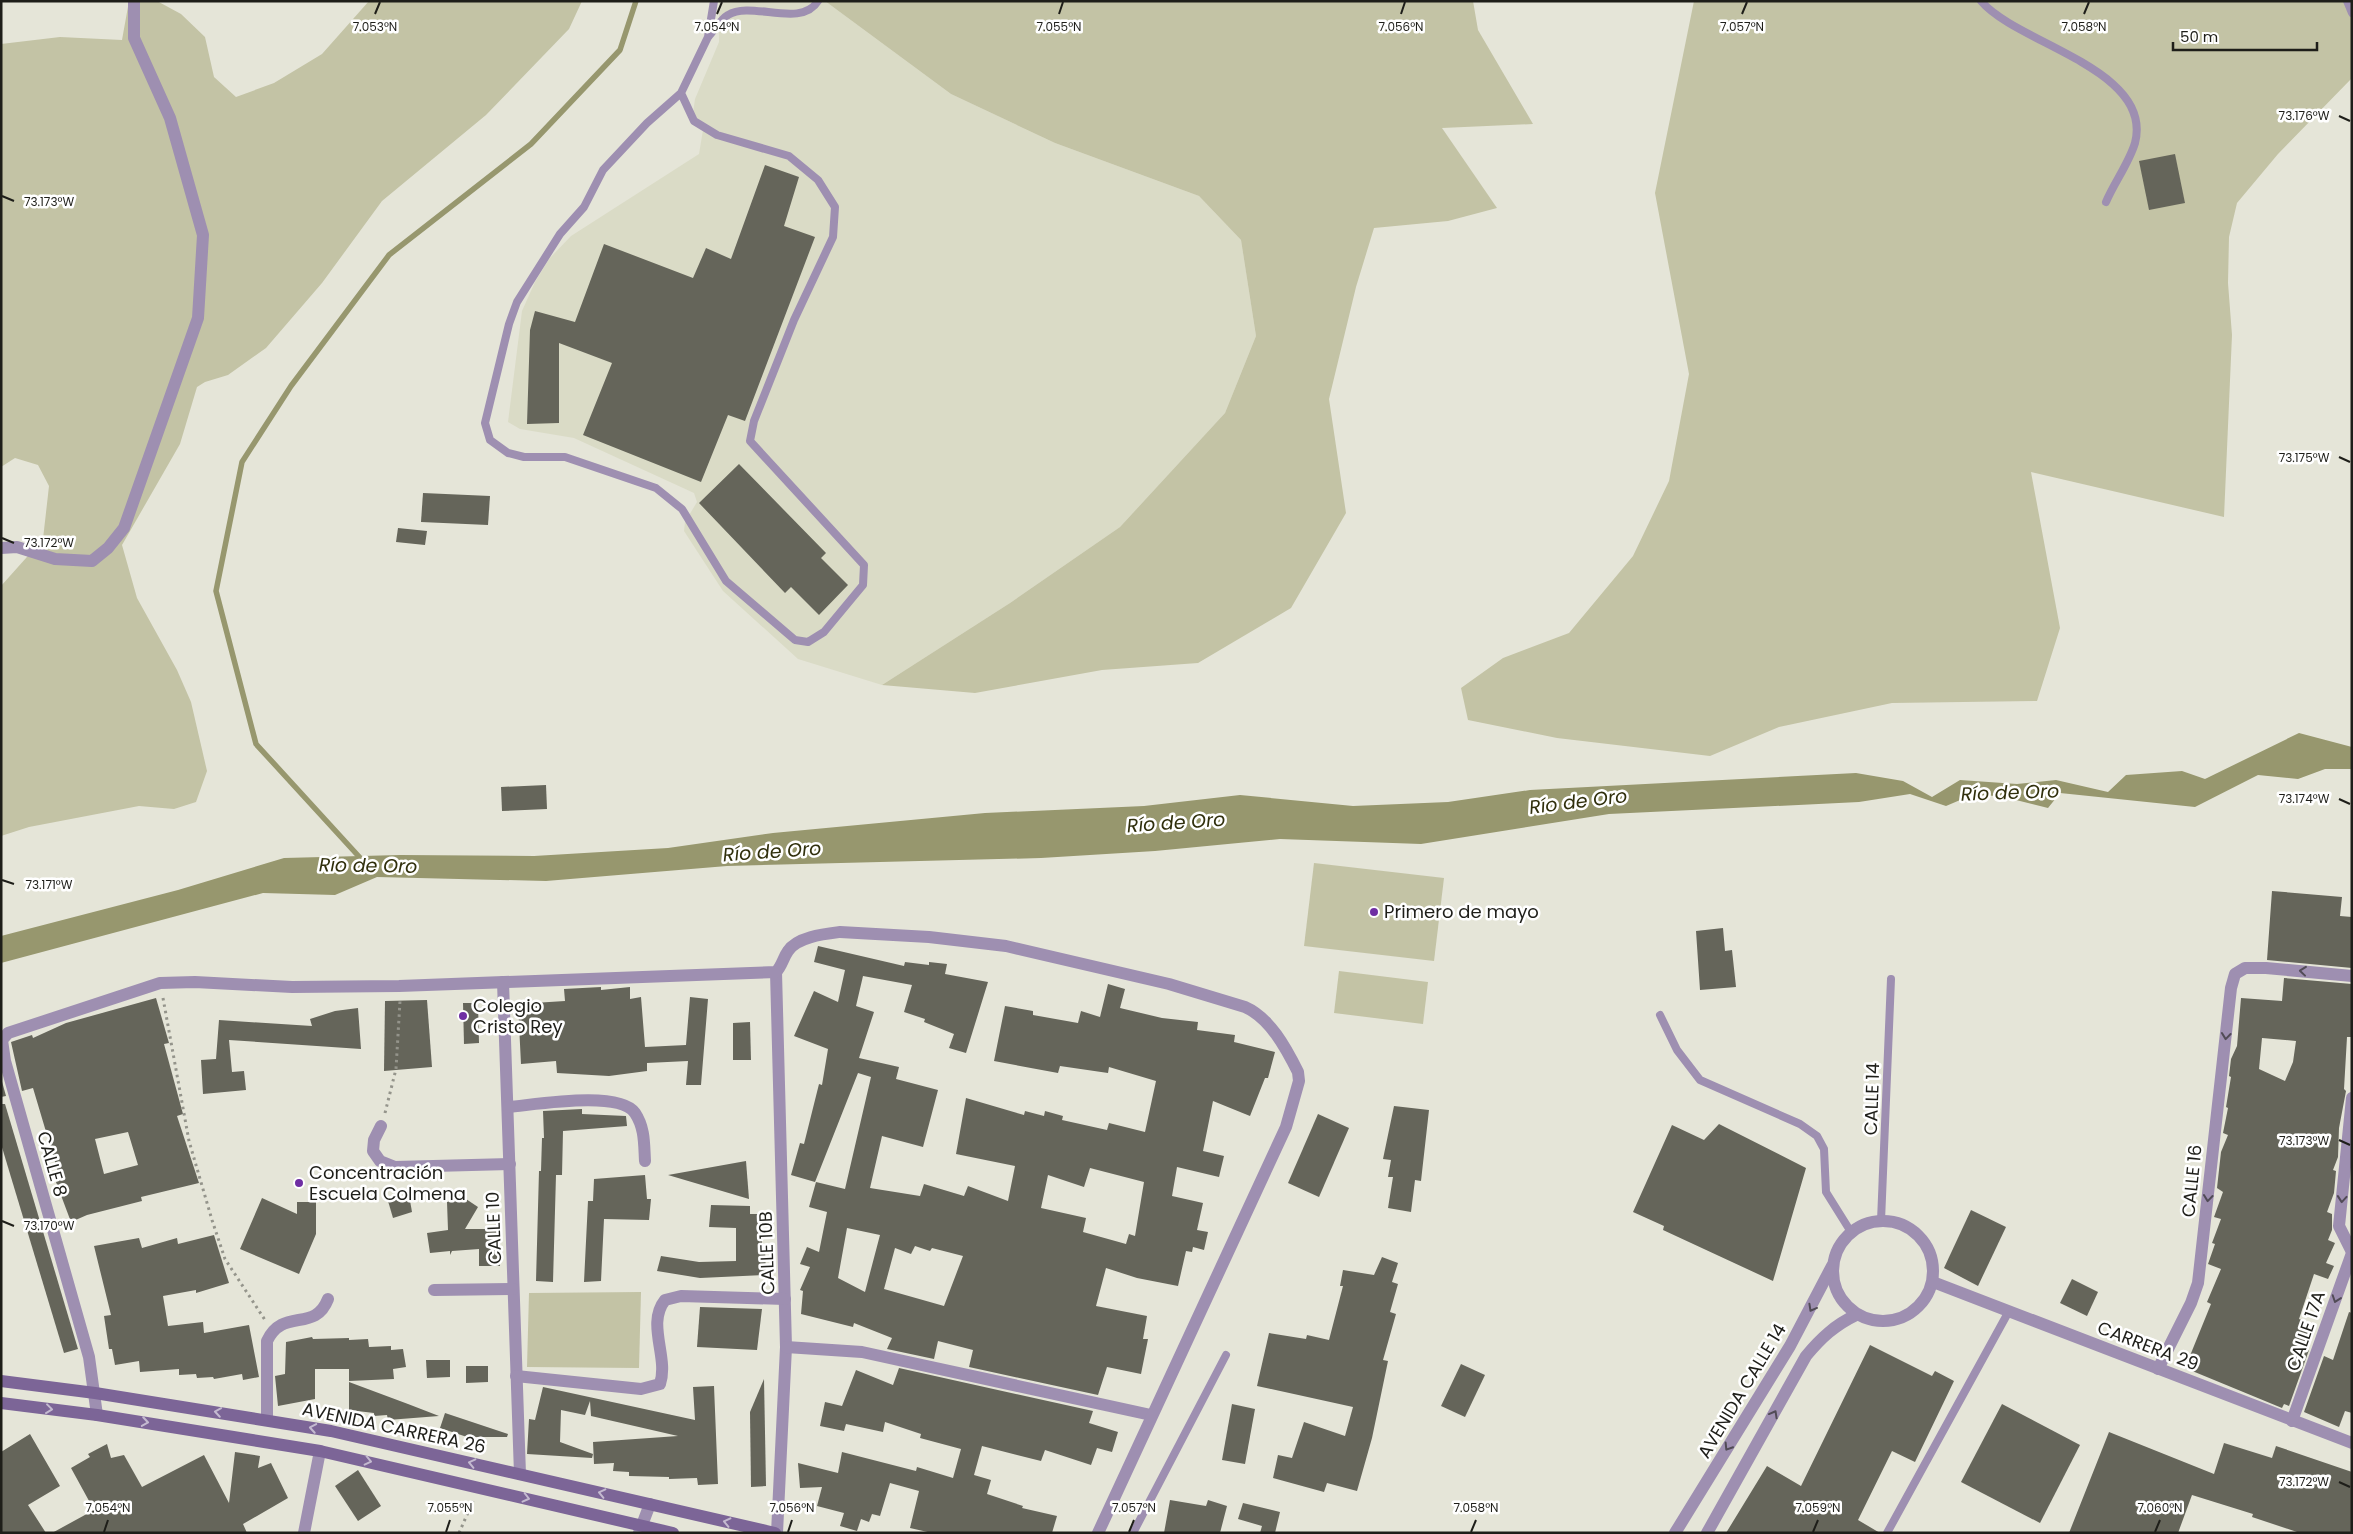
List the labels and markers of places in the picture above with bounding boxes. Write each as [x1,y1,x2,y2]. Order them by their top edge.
place label: Primero de mayo [1384,899,1539,924]
marker: Primero de mayo [1368,906,1380,918]
place label: Colegio Cristo Rey [473,993,563,1039]
marker: Colegio Cristo Rey [457,1010,469,1022]
place label: Concentración Escuela Colmena [309,1160,466,1206]
marker: Concentración Escuela Colmena [293,1177,305,1189]

